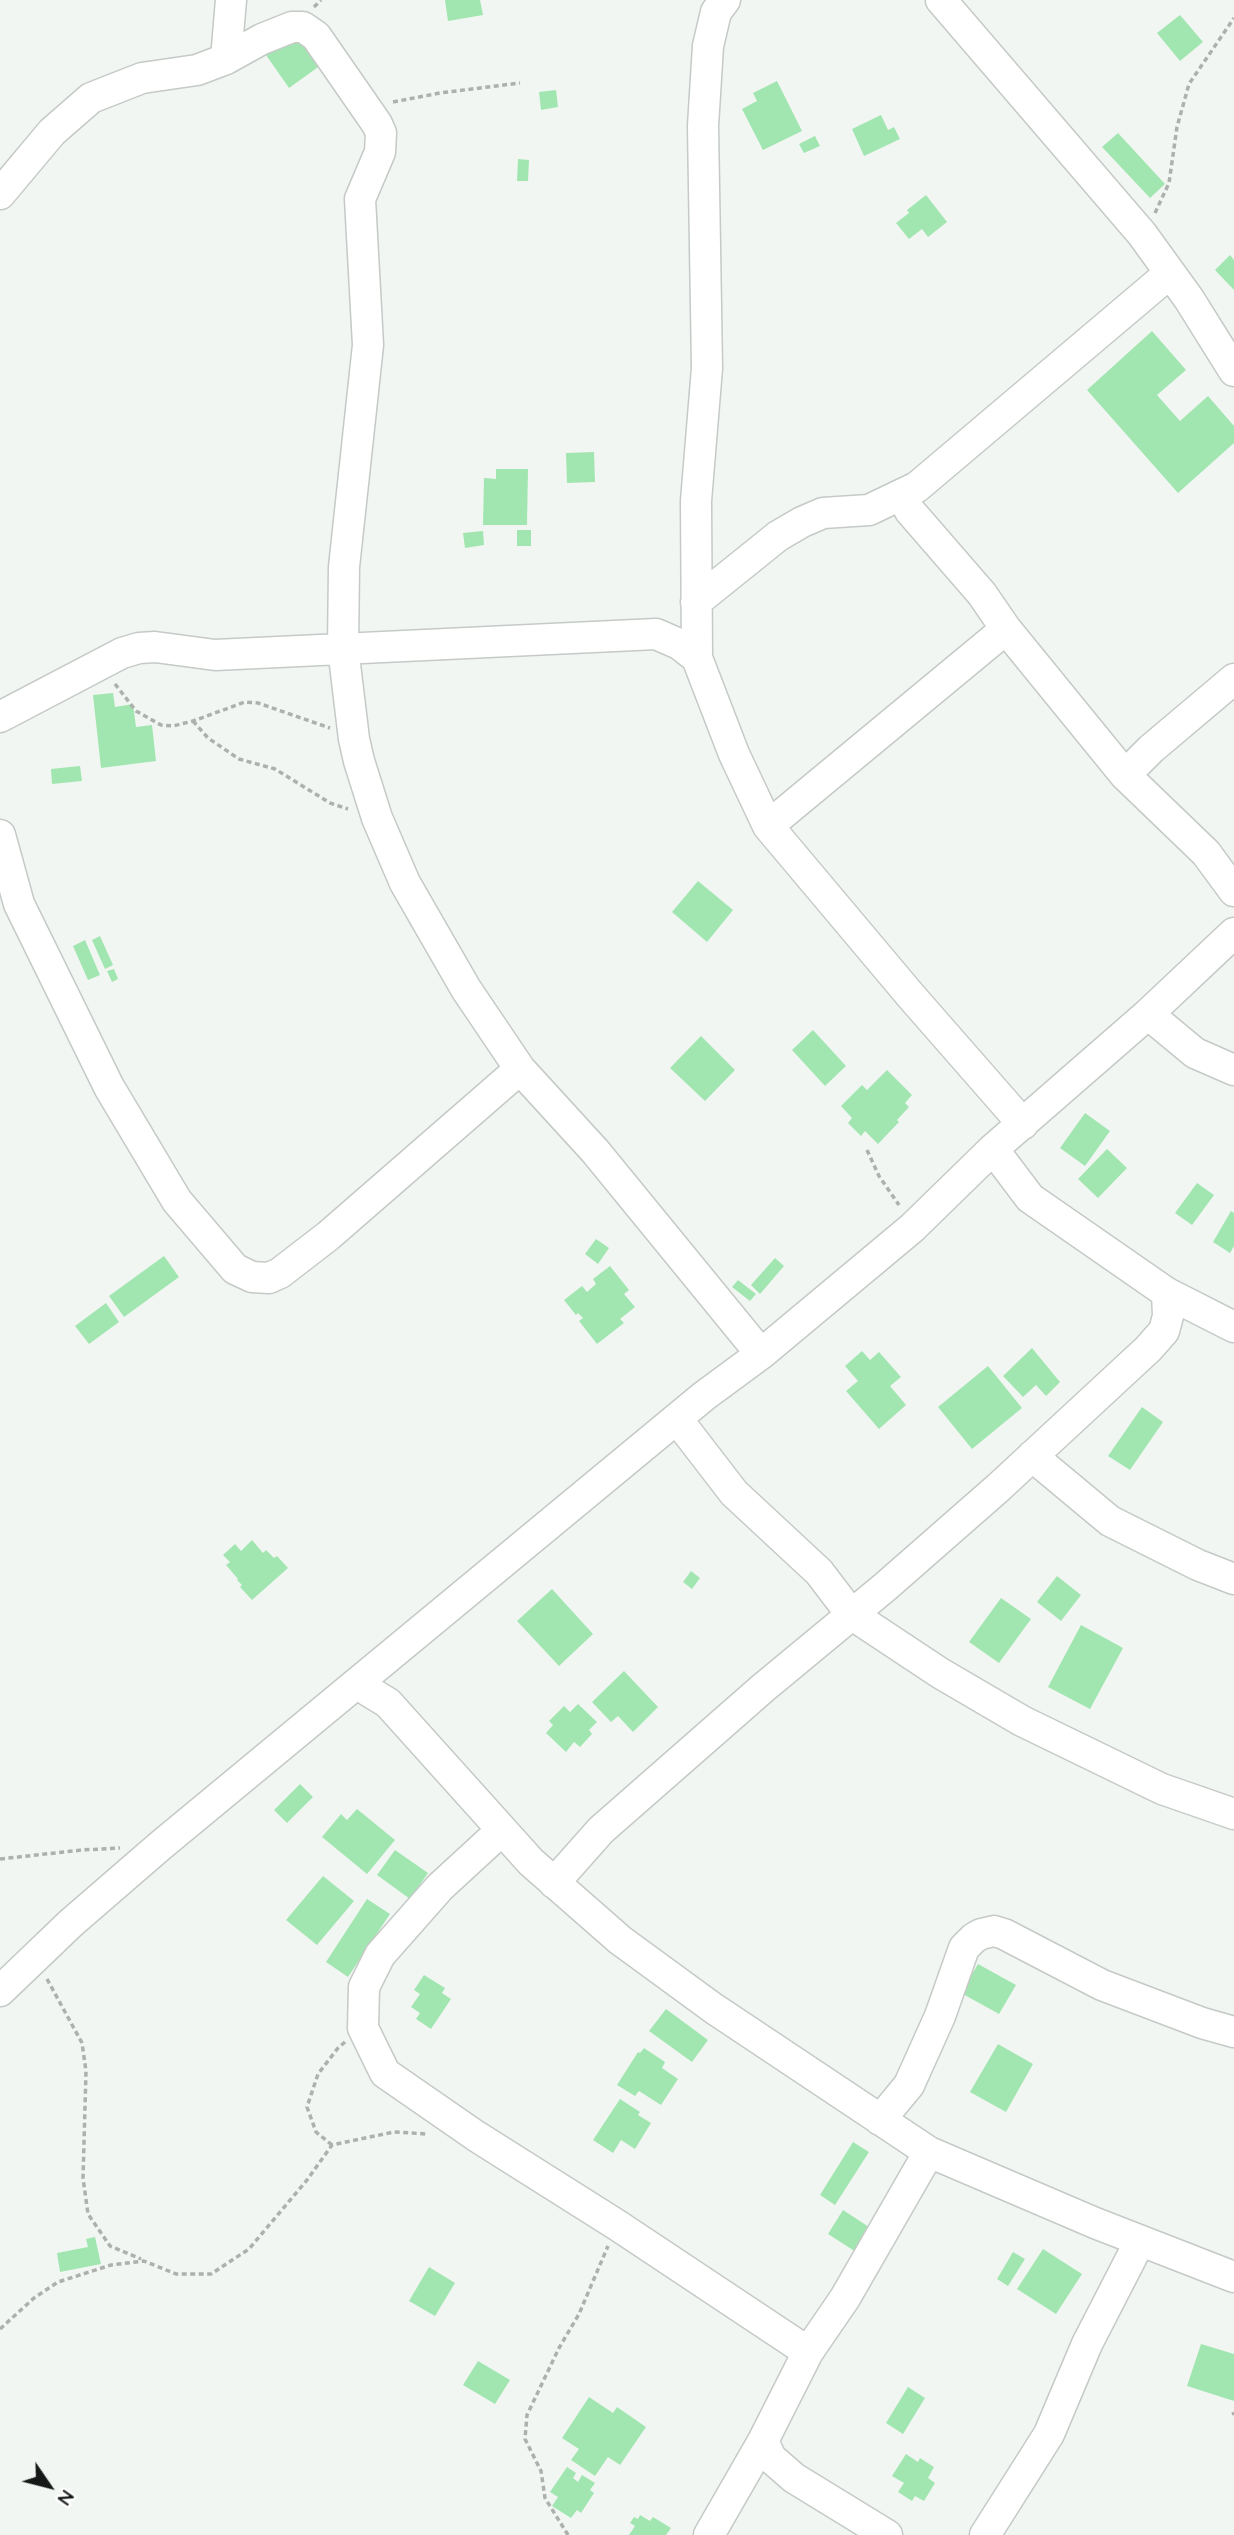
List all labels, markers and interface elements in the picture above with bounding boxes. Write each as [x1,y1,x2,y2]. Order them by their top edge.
north arrow [14,2451,84,2521]
text: N [52,2485,80,2511]

